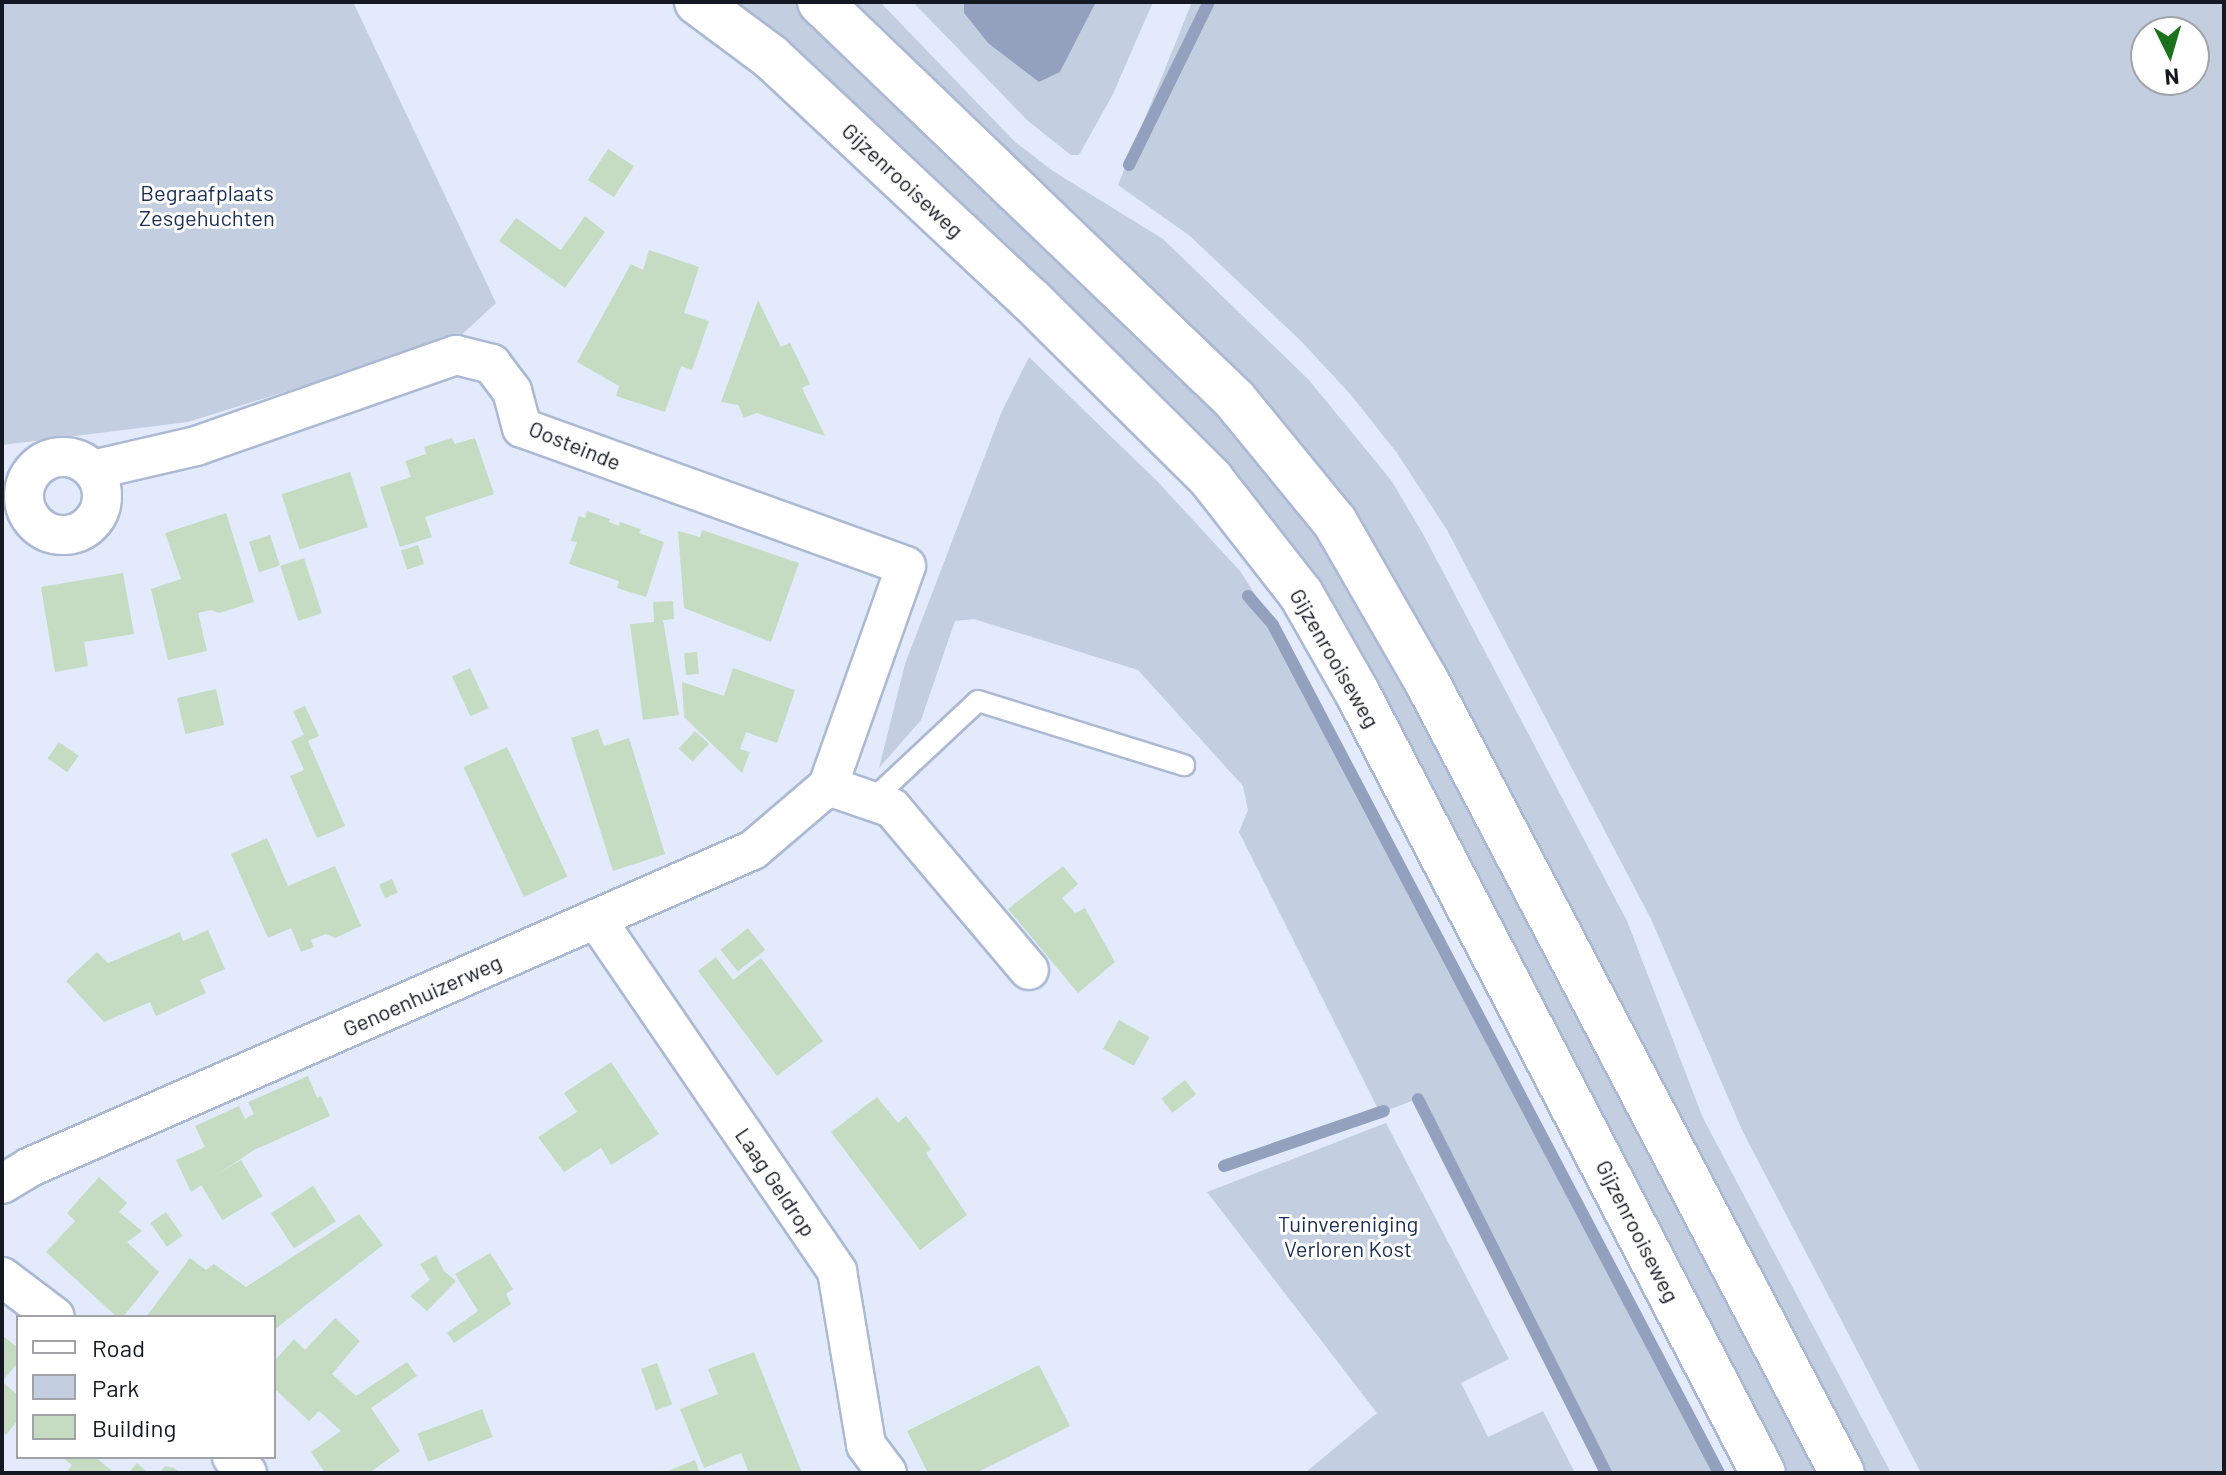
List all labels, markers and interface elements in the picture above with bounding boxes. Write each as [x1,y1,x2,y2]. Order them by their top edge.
north arrow [2130,16,2210,96]
text: N [2163,64,2180,92]
street label: Gijzenrooiseweg [837,117,969,243]
park label: Begraafplaats Zesgehuchten [139,179,275,230]
street label: Oosteinde [525,415,625,475]
street label: Gijzenrooiseweg [1284,584,1386,732]
street label: Genoenhuizerweg [339,948,505,1042]
street label: Laag Geldrop [730,1123,822,1241]
street label: Gijzenrooiseweg [1591,1155,1685,1307]
park label: Tuinvereniging Verloren Kost [1278,1210,1418,1262]
legend [16,1315,276,1459]
text: Road [92,1333,145,1362]
text: Park [92,1373,139,1402]
text: Building [92,1413,176,1442]

